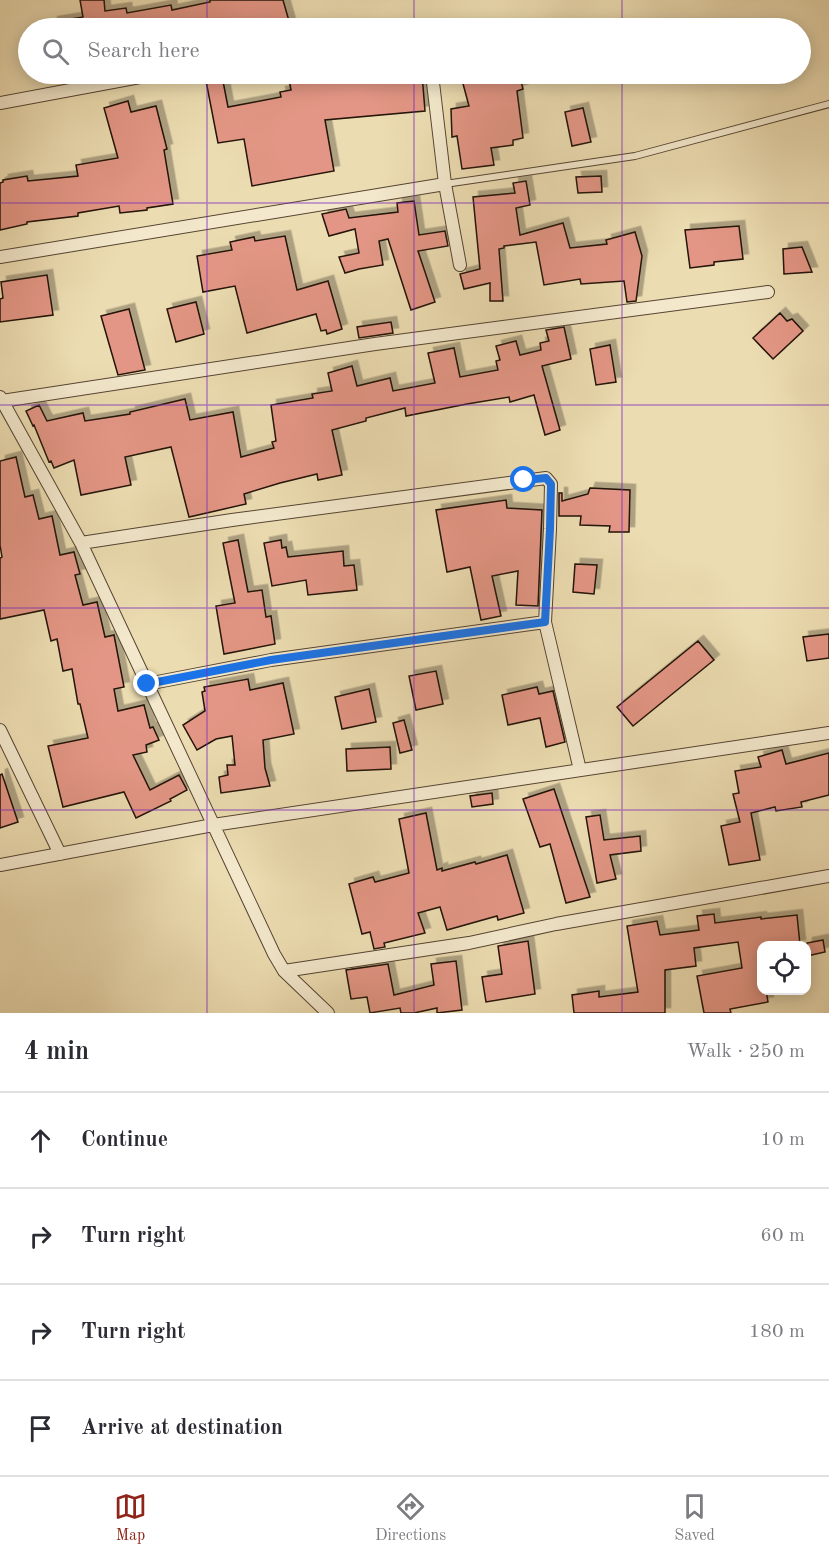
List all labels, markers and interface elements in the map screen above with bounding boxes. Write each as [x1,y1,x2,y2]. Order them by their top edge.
search box [18,18,811,84]
icon: search [39,35,72,68]
text: Search here [87,40,200,62]
route start [510,466,536,492]
route end [133,670,159,696]
map controls [757,941,811,995]
button: locate [757,941,811,995]
text: 4 min [24,1039,89,1065]
text: Walk · 250 m [686,1042,805,1062]
icon: ahead [24,1124,57,1157]
text: Continue [81,1129,168,1151]
text: 10 m [760,1130,805,1150]
icon: right [24,1220,57,1253]
text: Turn right [81,1225,185,1247]
text: 60 m [760,1226,805,1246]
icon: right [24,1316,57,1349]
text: Turn right [81,1321,185,1343]
text: 180 m [749,1322,805,1342]
icon: arrive [24,1412,57,1445]
text: Arrive at destination [81,1417,283,1439]
tab: Map [114,1490,147,1546]
tab: Directions [375,1490,446,1546]
tab: Saved [674,1490,715,1546]

